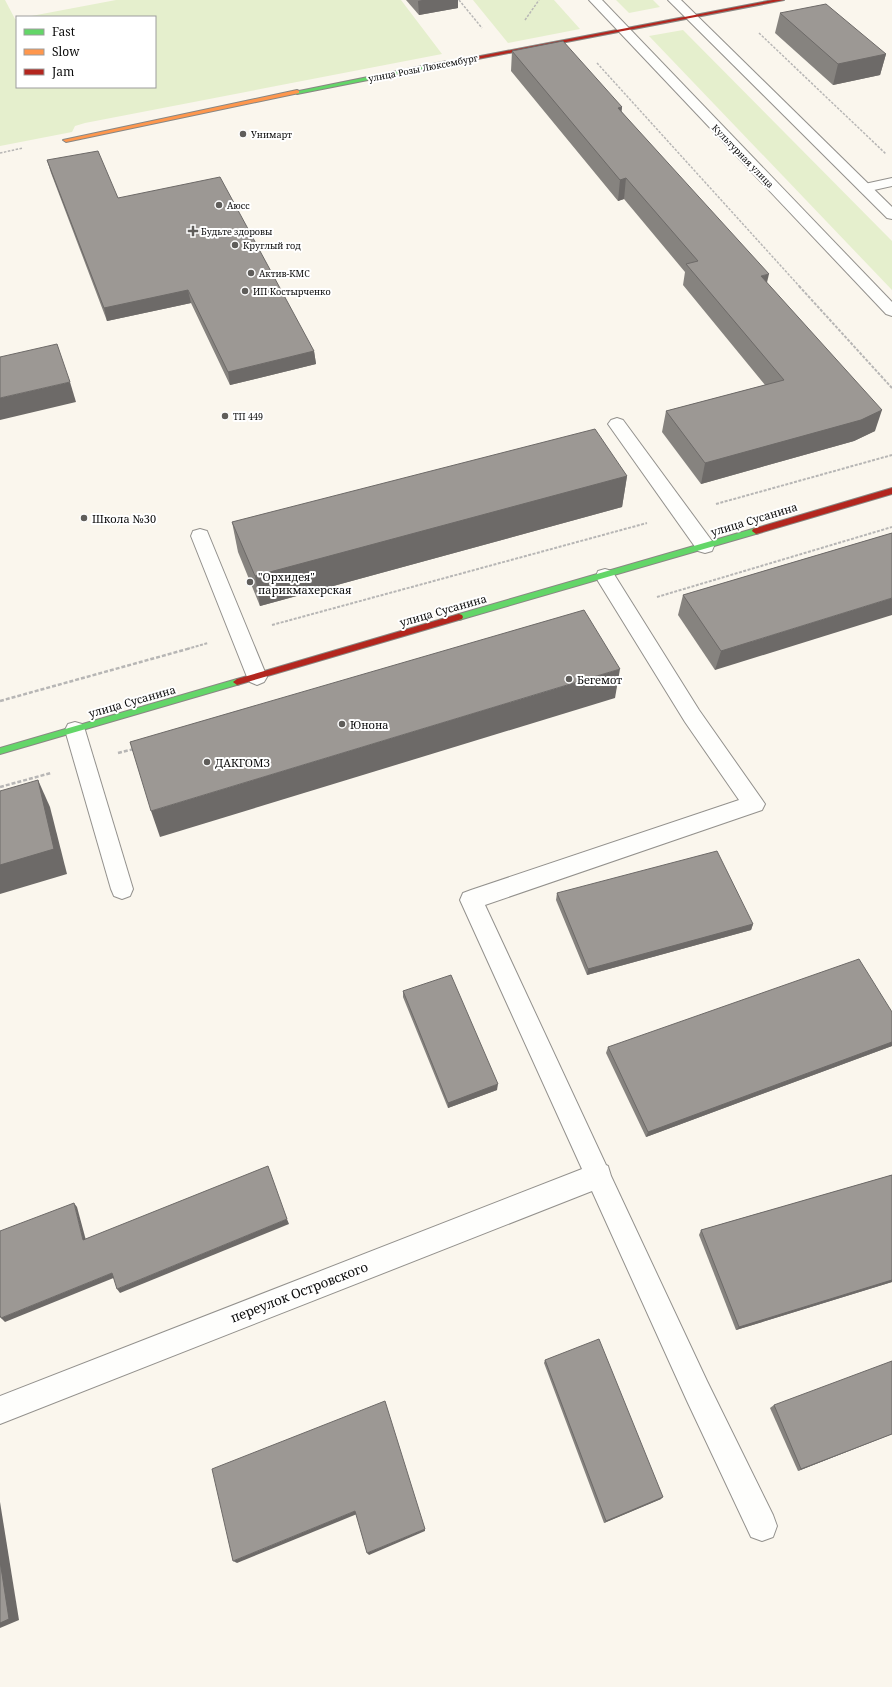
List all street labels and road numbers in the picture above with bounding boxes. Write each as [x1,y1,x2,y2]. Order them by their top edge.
street label: улица Розы Люксембург [367,51,480,85]
street label: Культурная улица [709,121,777,191]
street label: улица Сусанина [709,499,799,539]
street label: улица Сусанина [398,590,488,630]
street label: улица Сусанина [87,681,177,721]
street label: переулок Островского [228,1257,370,1327]

